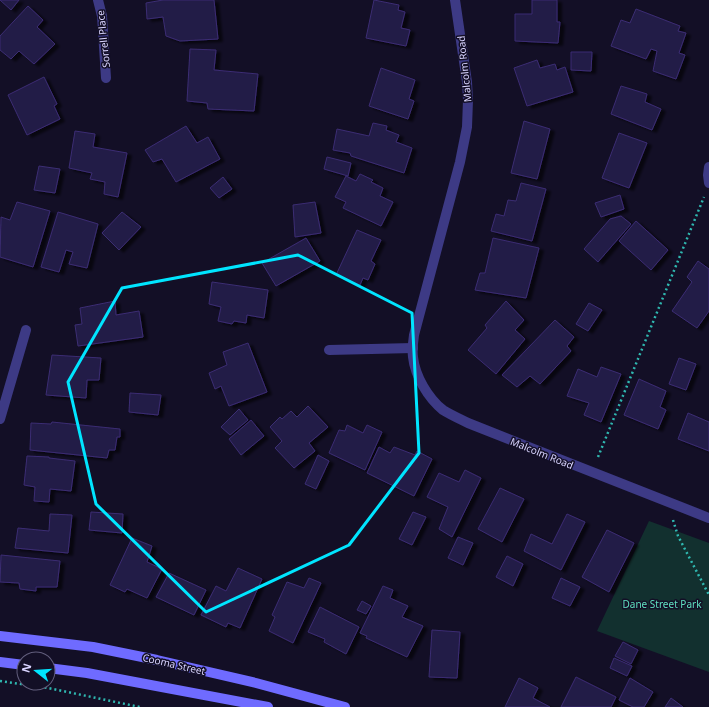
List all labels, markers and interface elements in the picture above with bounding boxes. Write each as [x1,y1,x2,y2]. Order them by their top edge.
street label: Sorrell Place [93,9,113,68]
street label: Malcolm Road [454,35,474,103]
street label: Malcolm Road [508,434,576,472]
park label: Dane Street Park [623,597,702,611]
street label: Cooma Street [141,650,207,678]
north arrow [16,651,56,691]
text: N [17,661,34,674]

